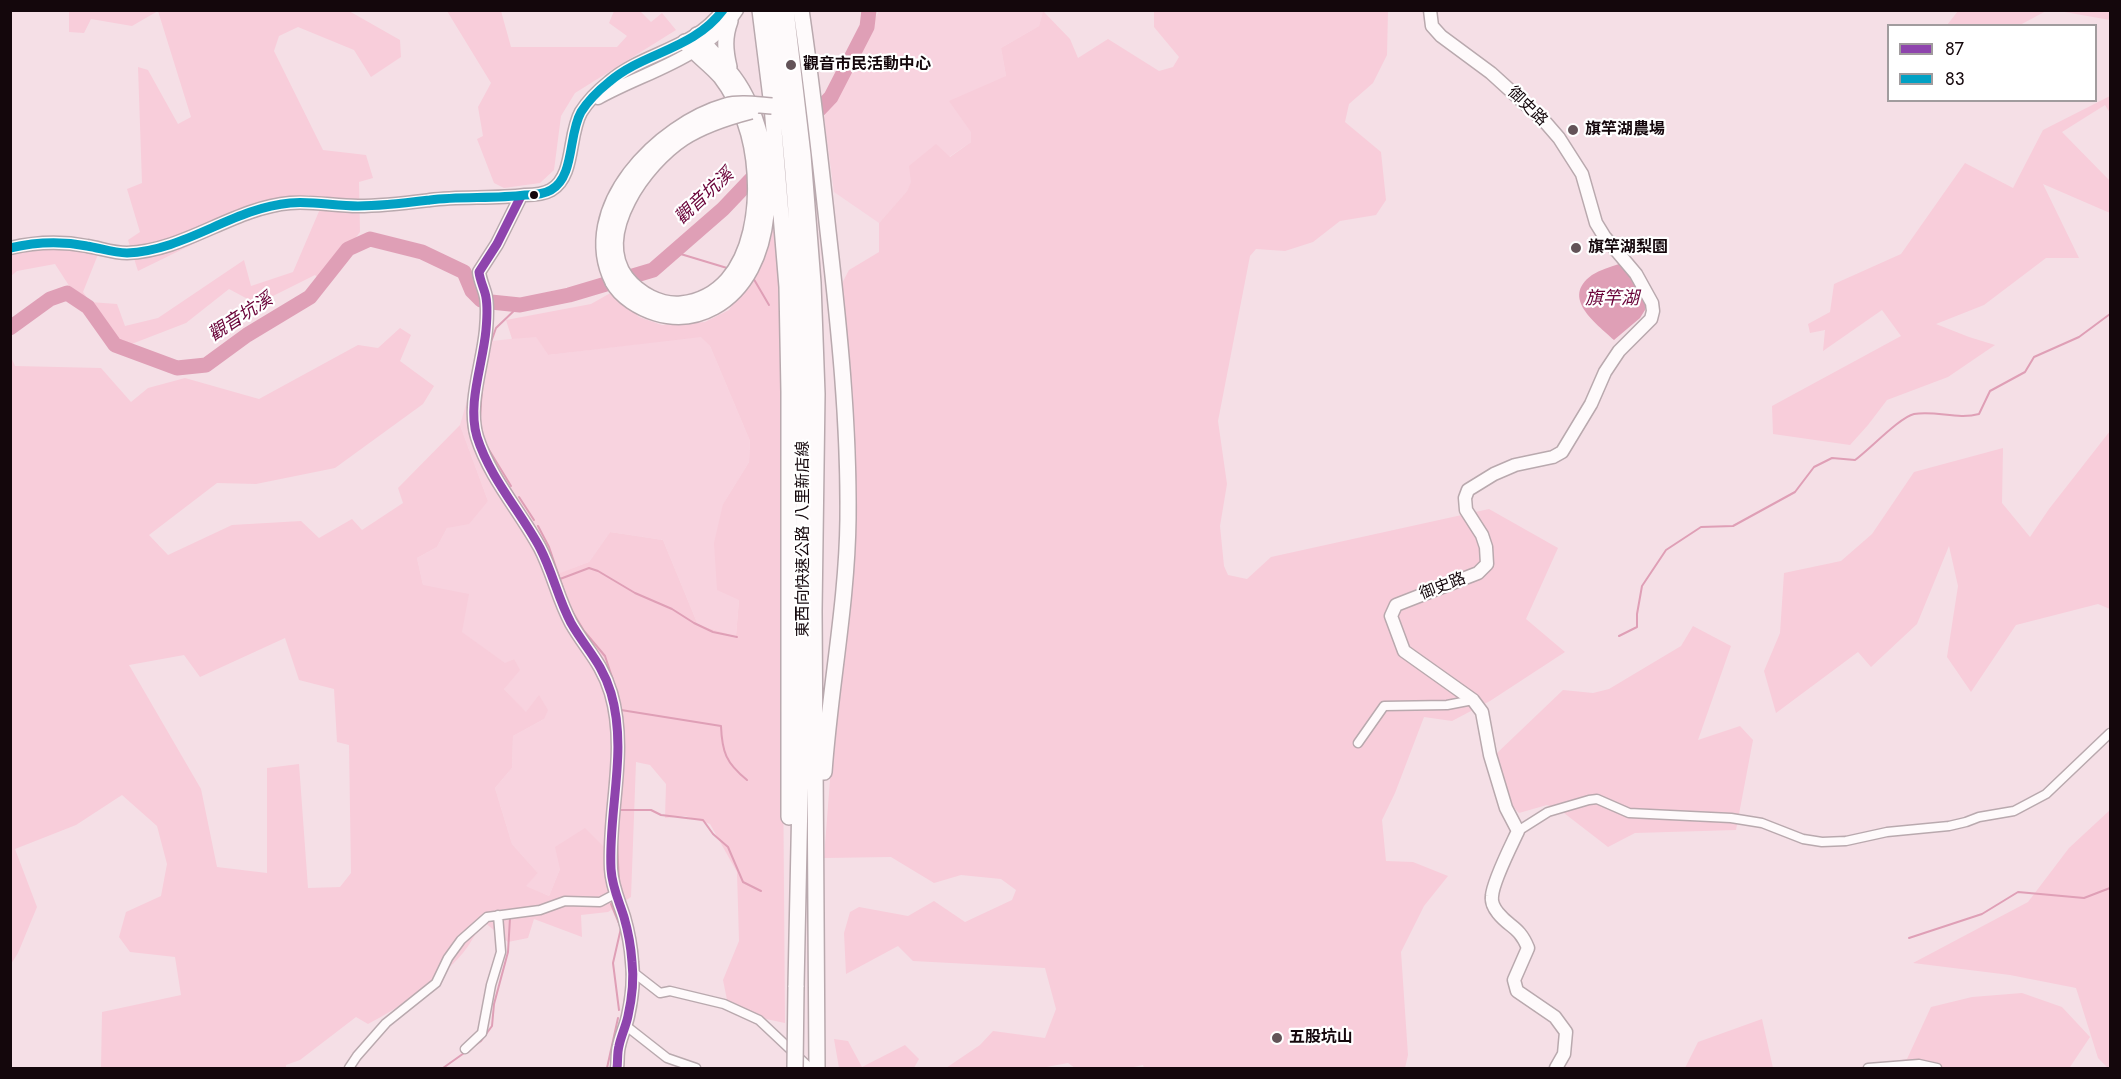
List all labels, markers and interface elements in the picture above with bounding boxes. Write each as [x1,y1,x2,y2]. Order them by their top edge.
legend [1887,24,2097,102]
text: 87 [1945,36,1964,62]
place label: 觀音市民活動中心 [803,55,931,75]
marker: 觀音市民活動中心 [784,58,798,72]
text: 83 [1945,66,1965,92]
street label: 御史路 [1503,83,1551,131]
place label: 旗竿湖農場 [1585,120,1665,140]
marker: 旗竿湖農場 [1566,123,1580,137]
water label: 觀音坑溪 [671,165,739,229]
unlabelled marker [528,189,540,201]
place label: 旗竿湖梨園 [1588,238,1668,258]
marker: 旗竿湖梨園 [1569,241,1583,255]
water label: 觀音坑溪 [205,289,277,347]
water label: 旗竿湖 [1585,289,1639,311]
street label: 東西向快速公路 八里新店線 [794,441,814,637]
street label: 御史路 [1417,569,1469,605]
place label: 五股坑山 [1289,1028,1353,1048]
marker: 五股坑山 [1270,1031,1284,1045]

